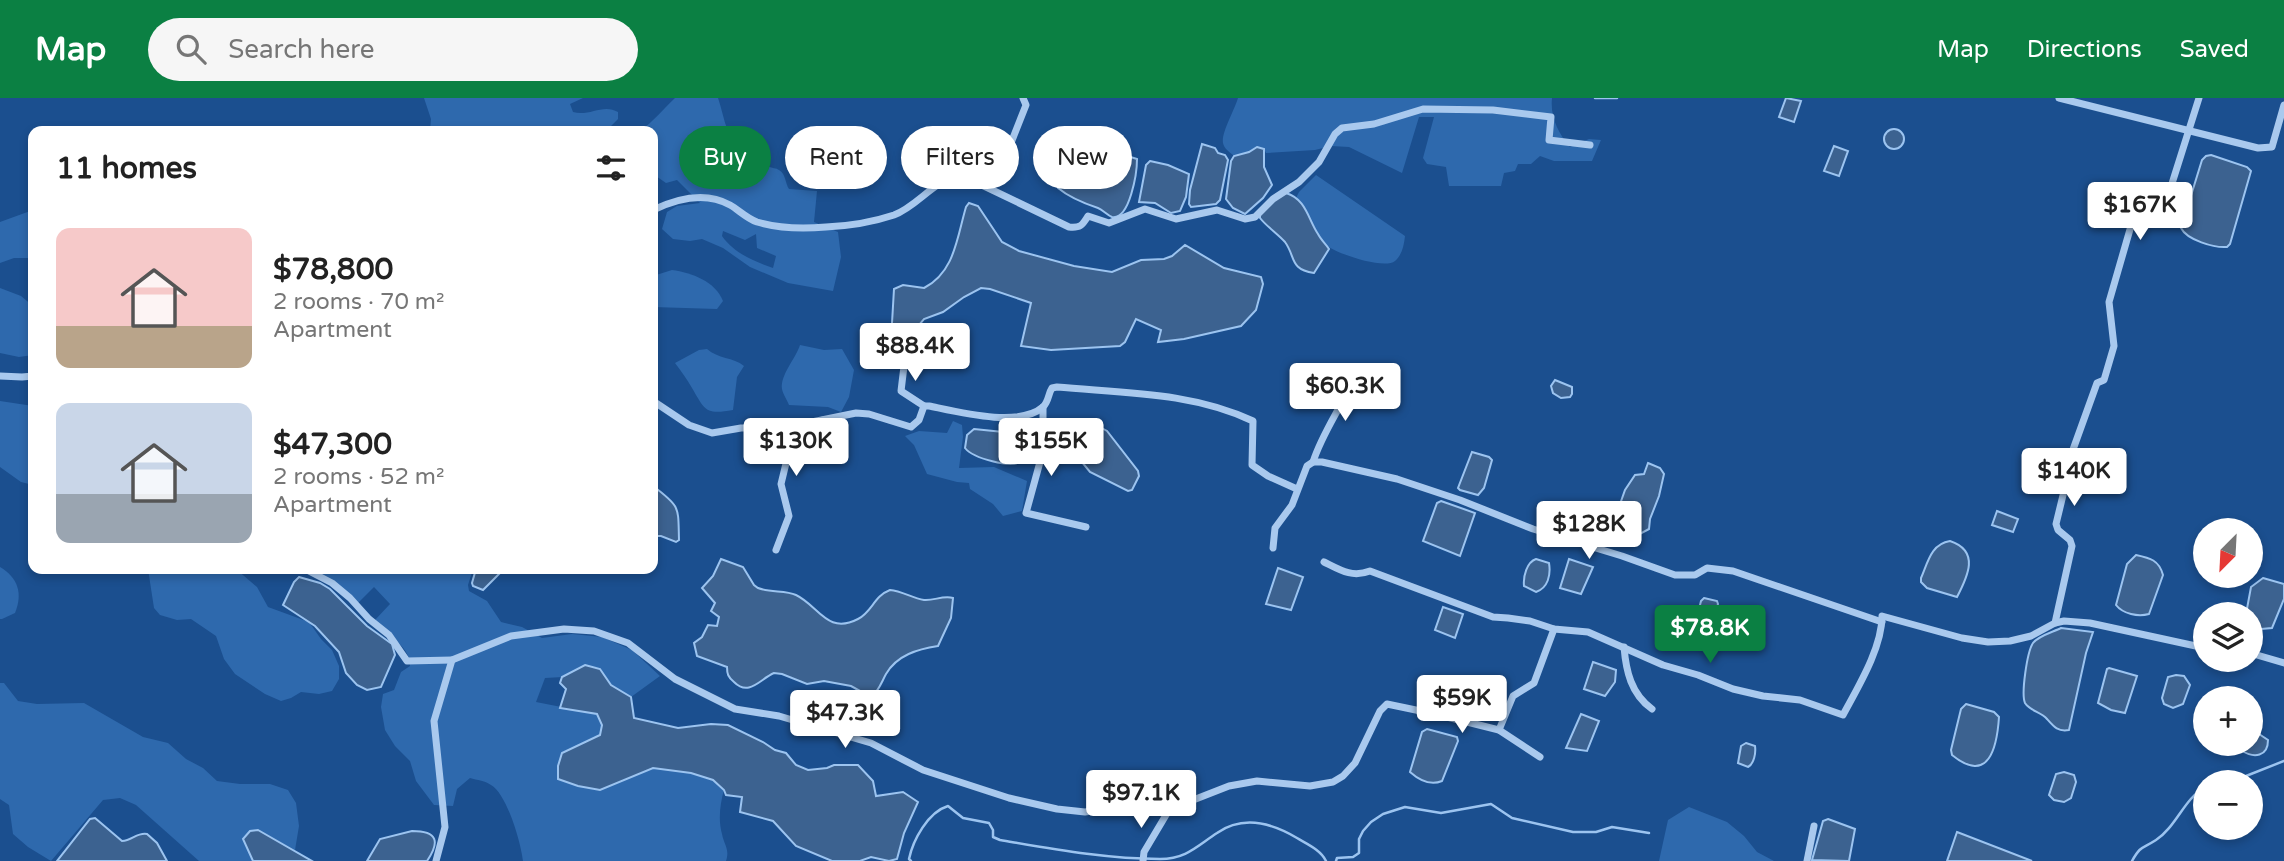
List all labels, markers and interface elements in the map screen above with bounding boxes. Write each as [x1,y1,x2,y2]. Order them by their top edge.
search box [148,18,638,81]
text: Map [35,30,106,69]
icon: search [172,30,210,68]
text: Search here [228,34,374,65]
text: Map [1937,35,1989,64]
text: Directions [2027,35,2142,64]
text: Saved [2180,35,2249,64]
chip: Buy [679,126,771,189]
chip: Rent [785,126,887,189]
chip: Filters [901,126,1019,189]
chip: New [1033,126,1132,189]
icon: filters [592,149,630,187]
text: 11 homes [56,150,197,187]
pin: $167K [2091,183,2189,242]
text: $167K [2104,191,2176,219]
text: $78,800 [273,251,393,288]
icon: home [112,256,196,340]
text: 2 rooms · 70 m² [273,288,444,316]
text: Apartment [273,316,392,344]
pin: $88.4K [858,324,972,383]
text: $88.4K [876,332,954,360]
pin: $60.3K [1288,364,1402,423]
text: $60.3K [1306,372,1384,400]
pin: $130K [747,418,845,478]
pin: $155K [1002,418,1100,478]
text: $47,300 [273,426,392,463]
text: $130K [760,427,832,455]
text: $155K [1015,427,1087,455]
icon: home [112,431,196,515]
pin: $140K [2025,448,2123,508]
text: $140K [2038,457,2110,485]
text: 2 rooms · 52 m² [273,463,444,491]
text: Apartment [273,491,392,519]
pin: $128K [1540,502,1638,561]
text: $128K [1553,510,1625,538]
north arrow [2193,518,2263,588]
map controls [2193,518,2263,840]
button: layers [2193,602,2263,672]
pin: $78.8K [1653,606,1767,665]
text: $78.8K [1671,614,1749,642]
pin: $59K [1421,676,1503,735]
text: $59K [1433,684,1491,712]
button: + [2193,686,2263,756]
pin: $47.3K [788,690,902,750]
text: $47.3K [806,699,884,727]
pin: $97.1K [1084,770,1198,830]
button: − [2193,770,2263,840]
text: $97.1K [1102,779,1180,807]

